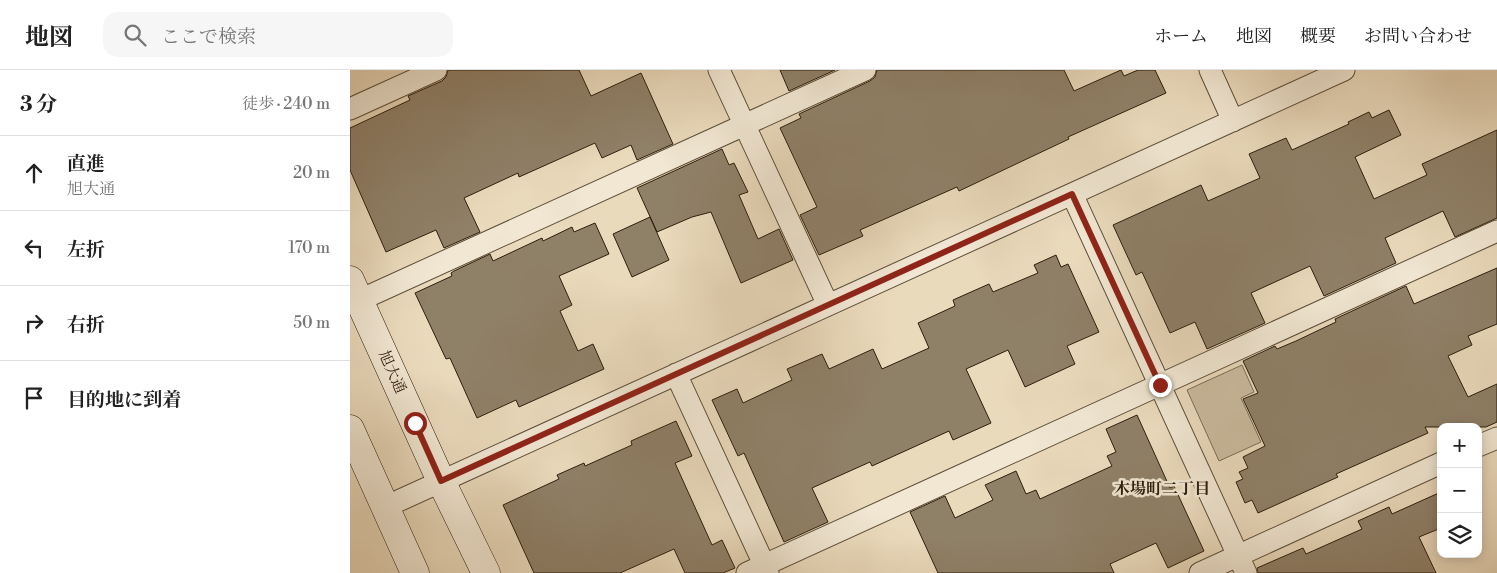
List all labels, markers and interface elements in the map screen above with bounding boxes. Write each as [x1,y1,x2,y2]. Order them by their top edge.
search box [103,12,453,57]
icon: search [121,21,149,49]
text: 地図 [25,23,73,53]
text: ここで検索 [161,25,256,49]
text: ホーム [1154,25,1208,48]
text: 地図 [1236,25,1272,48]
text: 概要 [1300,25,1336,48]
text: お問い合わせ [1364,25,1472,48]
text: 3 分 [20,92,57,118]
text: 徒歩 · 240 m [242,94,330,114]
text: 直進 [67,152,105,176]
icon: ahead [20,159,48,187]
text: 20 m [293,163,330,183]
text: 旭大通 [67,179,115,199]
icon: left [20,234,48,262]
text: 左折 [67,238,105,262]
text: 170 m [288,238,330,258]
icon: right [20,309,48,337]
text: 右折 [67,313,105,337]
text: 50 m [293,313,330,333]
street label: 旭大通 [374,348,410,396]
route end [1149,374,1172,397]
icon: arrive [20,384,48,412]
text: 目的地に到着 [67,388,181,412]
route start [404,412,427,435]
map controls [1437,423,1482,558]
button: + [1437,423,1482,468]
button: − [1437,468,1482,513]
district label: 木場町二丁目 [1114,479,1210,499]
button: layers [1437,513,1482,558]

